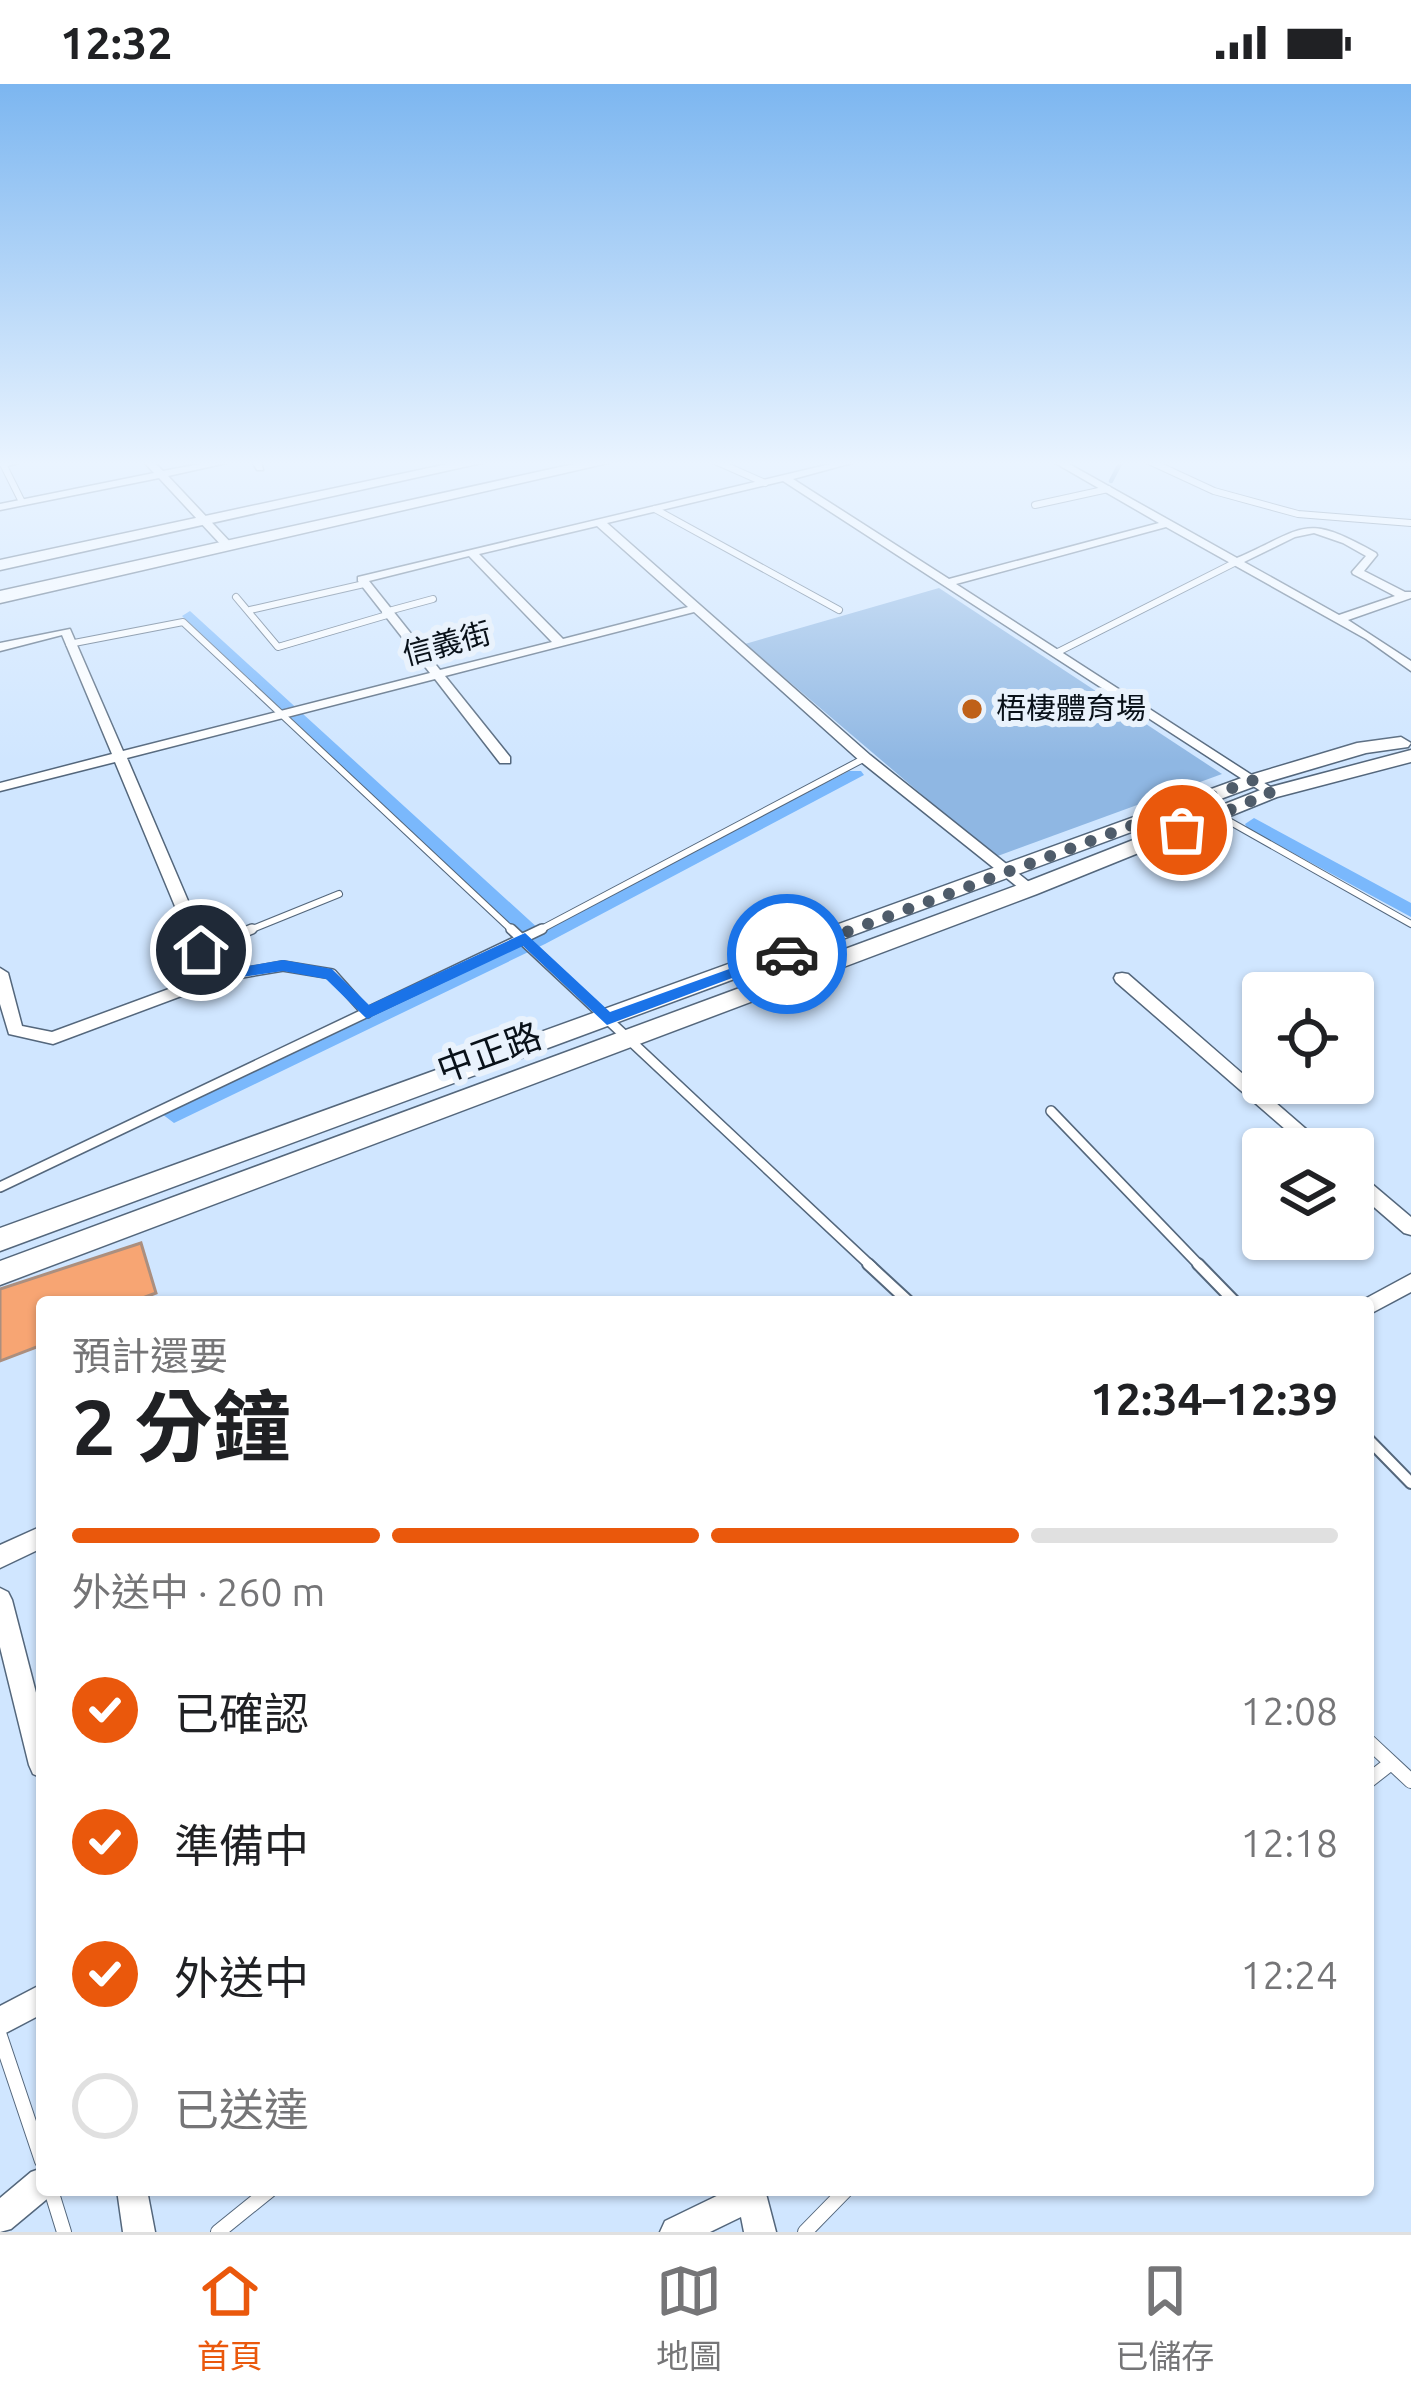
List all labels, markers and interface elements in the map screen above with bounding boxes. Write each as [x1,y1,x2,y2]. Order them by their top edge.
text: 12:32 [60,17,173,68]
street label: 信義街 [399,615,495,671]
place label: 梧棲體育場 [996,691,1146,725]
marker: 梧棲體育場 [959,696,985,722]
pin [1131,779,1233,881]
icon: bag [1149,797,1215,863]
courier [727,894,847,1014]
pin [150,899,252,1001]
icon: home [168,917,234,983]
icon: car [754,921,820,987]
map controls [1242,972,1374,1260]
button: locate [1242,972,1374,1104]
street label: 中正路 [431,1014,547,1089]
button: layers [1242,1128,1374,1260]
text: 預計還要 [72,1334,228,1377]
text: 12:34–12:39 [1090,1373,1338,1424]
text: 2 分鐘 [72,1382,290,1470]
text: 外送中 · 260 m [72,1570,325,1613]
icon: check [72,1677,138,1743]
text: 已確認 [174,1688,309,1739]
text: 12:08 [1240,1689,1338,1732]
icon: check [72,1809,138,1875]
text: 準備中 [174,1820,309,1871]
text: 12:18 [1240,1821,1338,1864]
icon: check [72,1941,138,2007]
text: 外送中 [174,1952,309,2003]
text: 12:24 [1240,1953,1338,1996]
text: 已送達 [174,2084,309,2135]
tab: 首頁 [197,2258,263,2378]
tab: 地圖 [656,2258,722,2378]
tab: 已儲存 [1115,2258,1214,2378]

